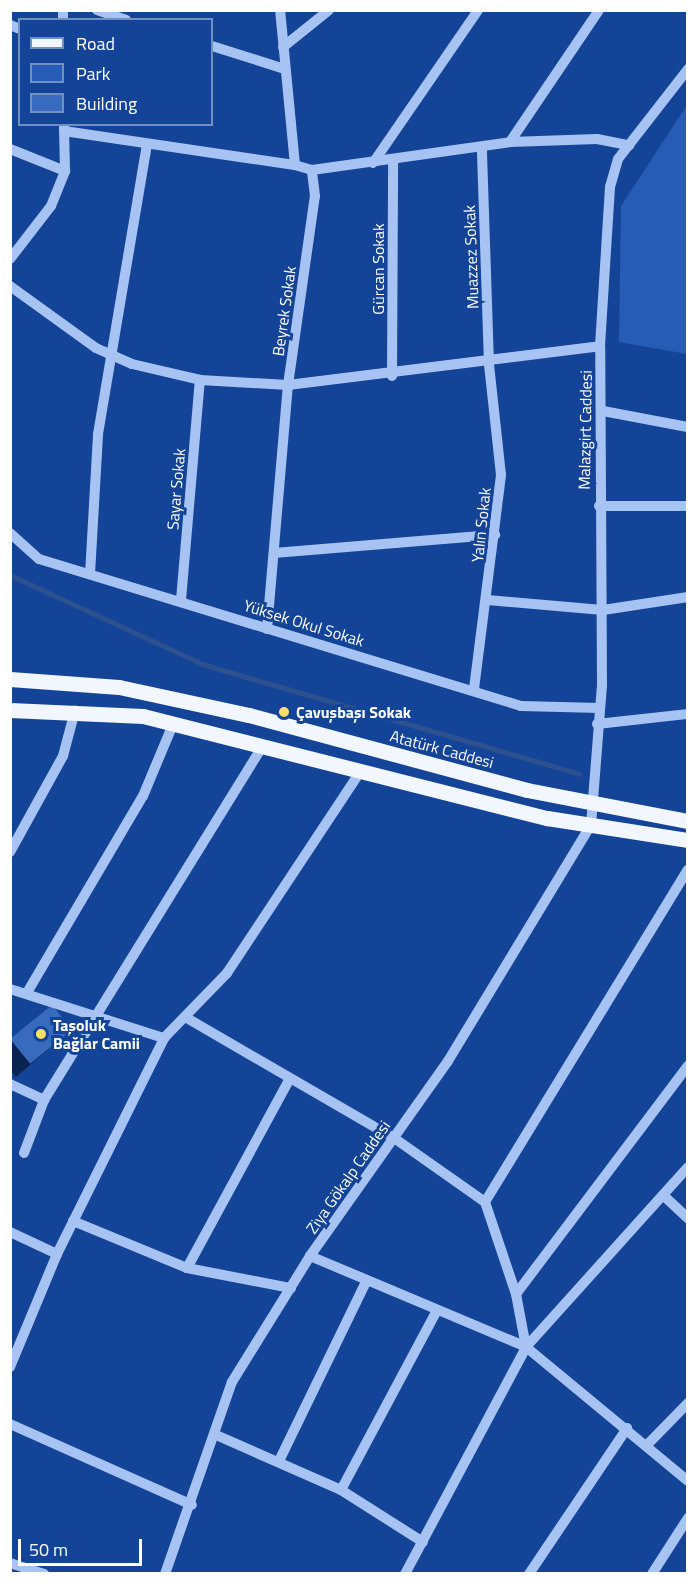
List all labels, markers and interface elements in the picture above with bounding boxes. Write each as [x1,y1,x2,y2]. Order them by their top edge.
legend [18,18,213,126]
text: Road [76,30,115,57]
text: Park [76,60,110,87]
text: Building [76,90,137,117]
street label: Muazzez Sokak [460,205,482,309]
street label: Gürcan Sokak [368,223,388,315]
street label: Beyrek Sokak [268,265,300,357]
street label: Malazgirt Caddesi [574,370,596,490]
street label: Sayar Sokak [163,447,189,531]
street label: Yalın Sokak [468,487,494,563]
street label: Yüksek Okul Sokak [241,596,367,650]
place label: Çavuşbaşı Sokak [296,702,411,722]
marker: Çavuşbaşı Sokak [277,705,291,719]
street label: Atatürk Caddesi [388,726,496,772]
place label: Taşoluk Bağlar Camii [53,1015,140,1053]
marker: Taşoluk Bağlar Camii [34,1027,48,1041]
street label: Ziya Gökalp Caddesi [302,1117,394,1237]
scale bar [21,1527,146,1565]
text: 50 m [29,1536,68,1563]

